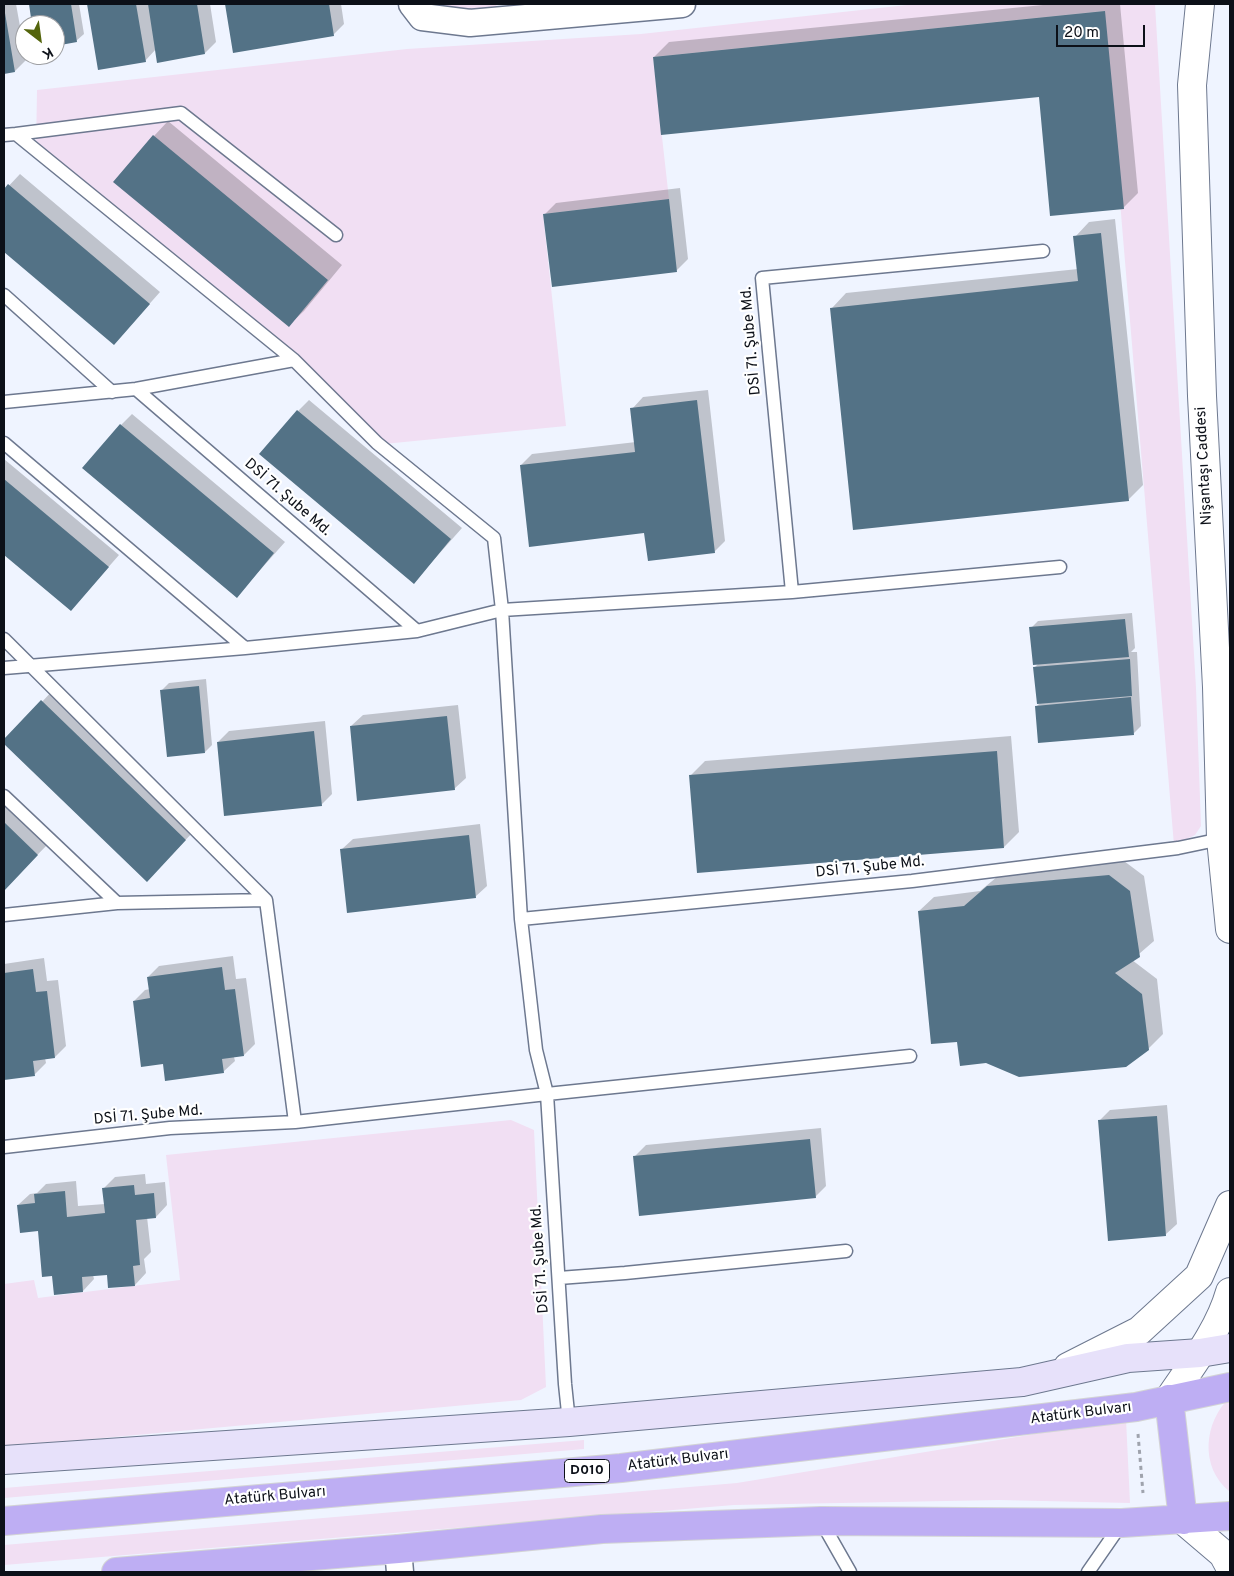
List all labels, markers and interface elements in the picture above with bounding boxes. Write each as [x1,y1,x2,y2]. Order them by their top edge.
north arrow [15,15,65,65]
scale bar [1059,15,1148,47]
text: 20 m [1064,24,1099,43]
text: K [39,43,56,62]
street label: DSİ 71. Şube Md. [738,286,766,396]
street label: Nişantaşı Caddesi [1193,406,1217,526]
street label: DSİ 71. Şube Md. [240,455,334,541]
street label: DSİ 71. Şube Md. [815,853,925,883]
street label: DSİ 71. Şube Md. [93,1102,203,1130]
street label: DSİ 71. Şube Md. [528,1204,554,1314]
street label: Atatürk Bulvarı [1029,1399,1133,1429]
street label: Atatürk Bulvarı [626,1446,730,1476]
road number: D010 [564,1460,610,1482]
street label: Atatürk Bulvarı [224,1484,326,1510]

